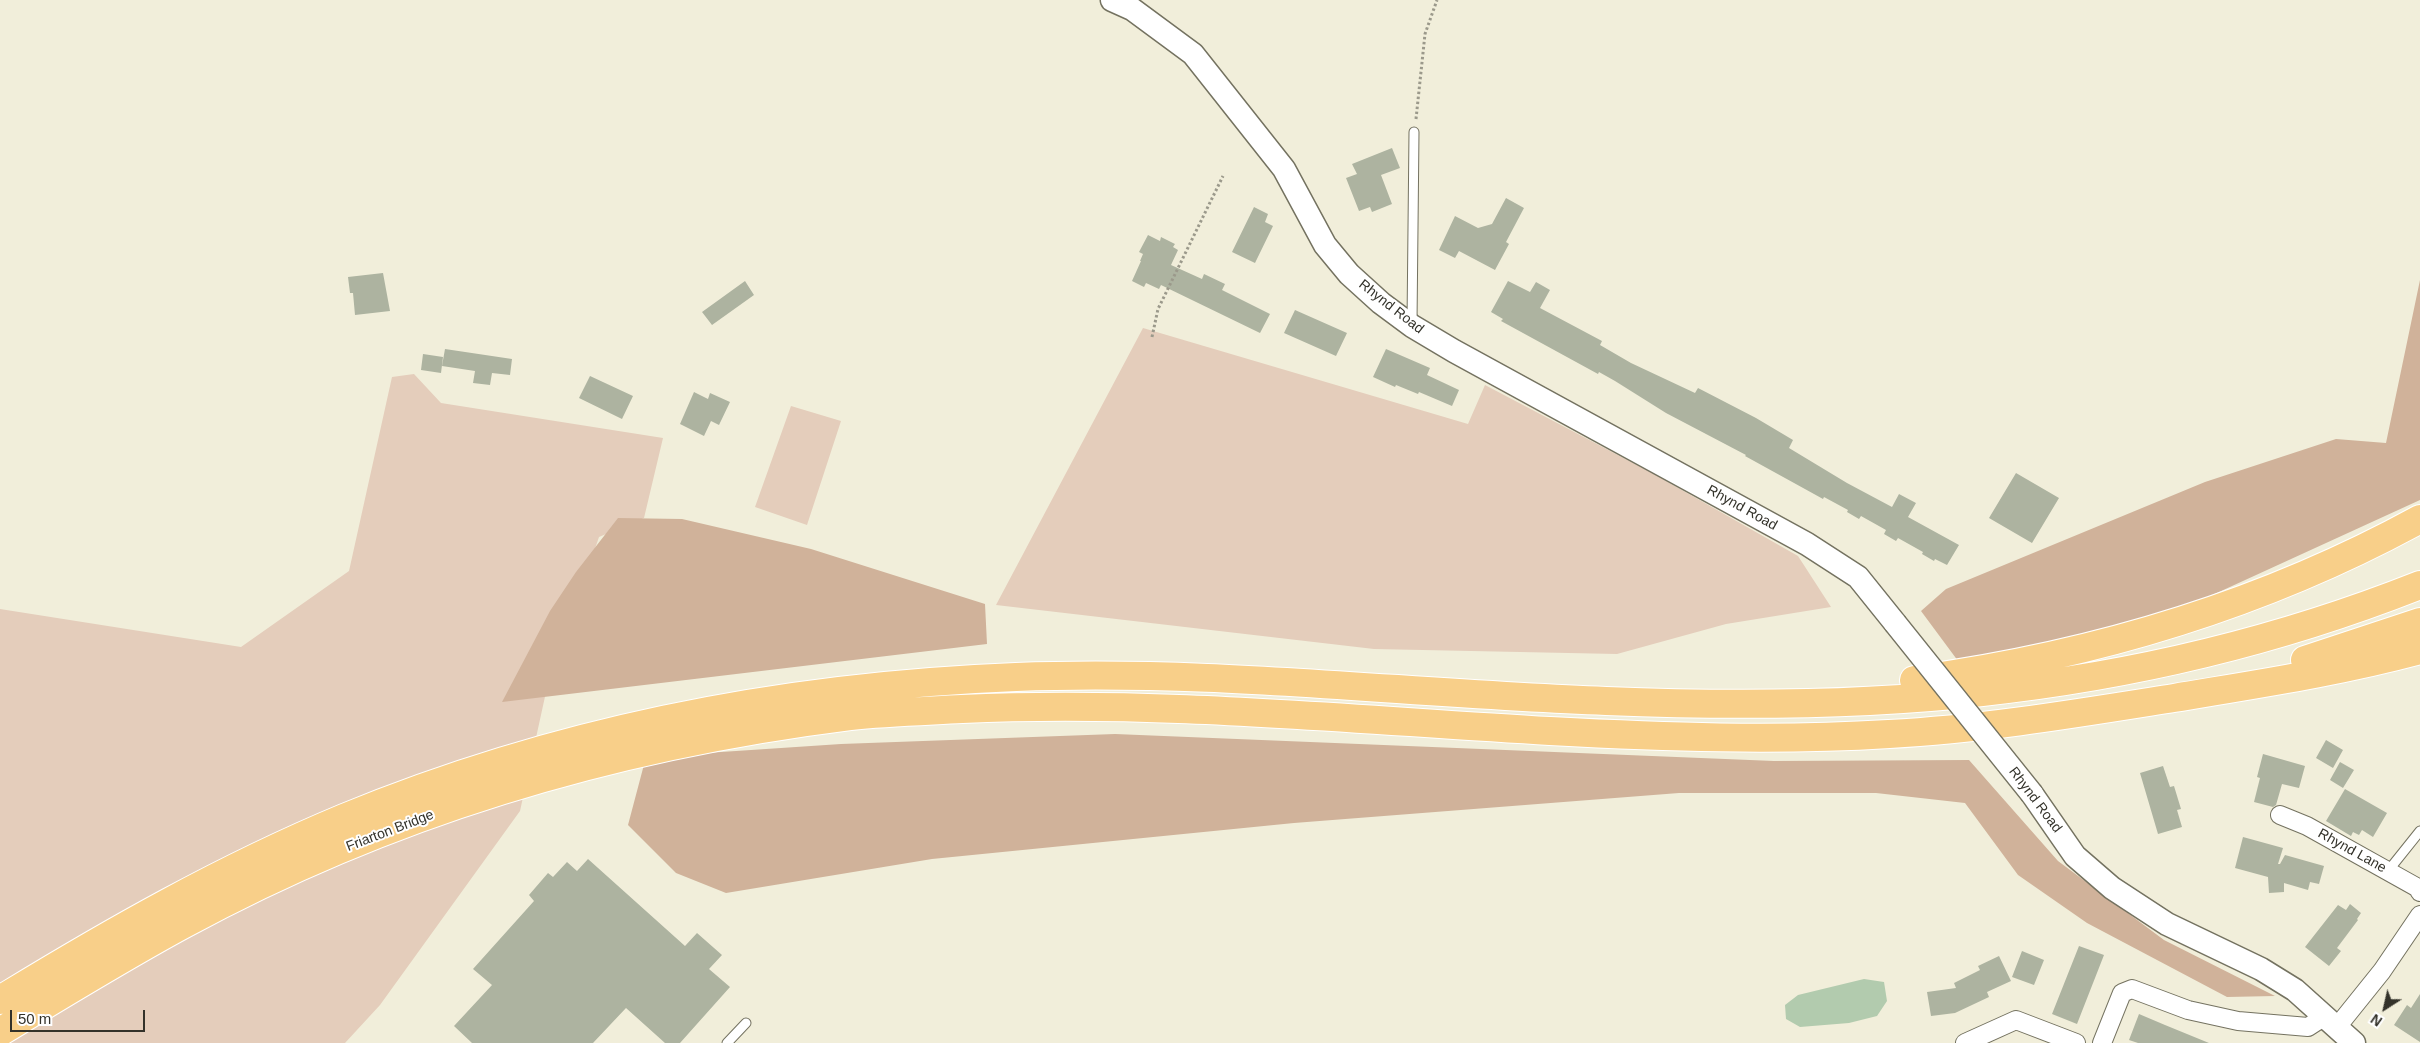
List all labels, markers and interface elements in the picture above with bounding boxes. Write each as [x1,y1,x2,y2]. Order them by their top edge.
street label: Rhynd Road [1355,276,1427,338]
street label: Rhynd Road [1704,482,1780,534]
street label: Rhynd Road [2005,764,2065,836]
street label: Friarton Bridge [344,807,436,855]
street label: Rhynd Lane [2315,825,2389,877]
north arrow [2360,983,2410,1033]
scale bar [12,1000,148,1032]
text: 50 m [18,1010,51,1027]
text: N [2368,1011,2385,1030]

